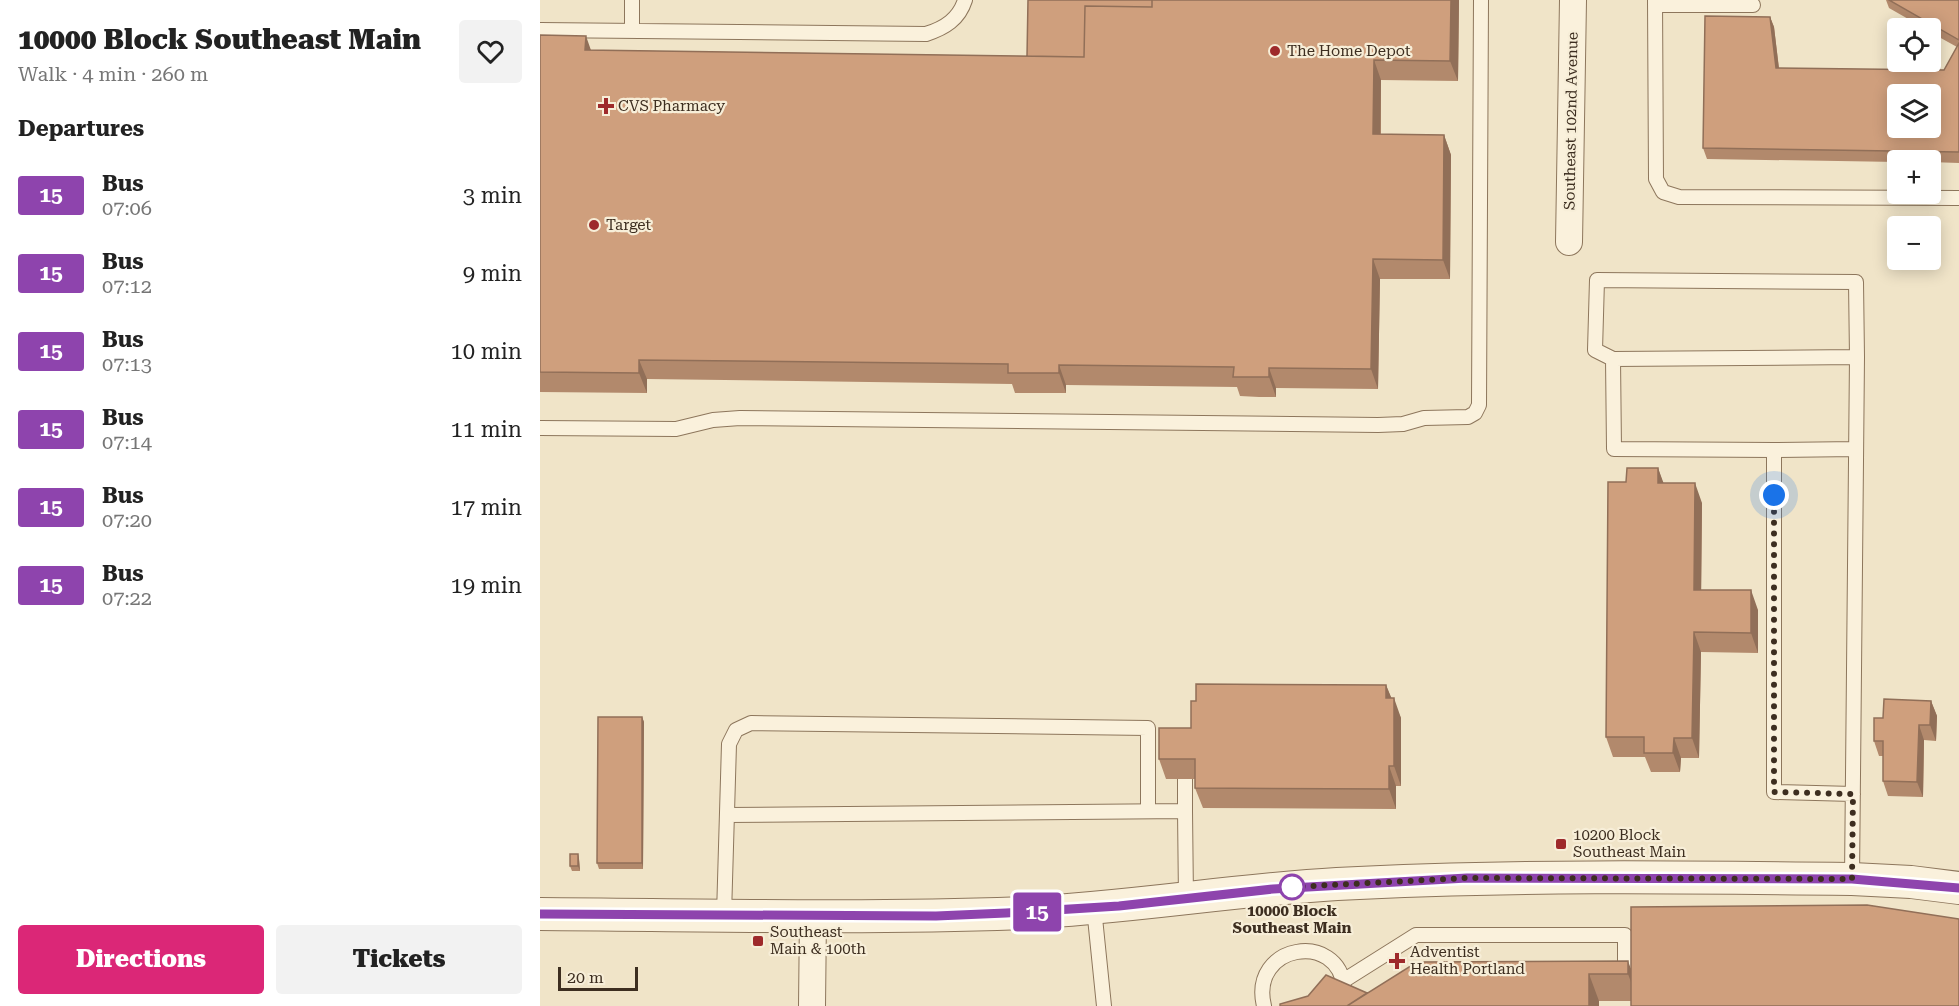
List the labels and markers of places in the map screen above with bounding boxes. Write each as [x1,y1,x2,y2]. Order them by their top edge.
place label: The Home Depot [1287,42,1411,60]
marker: The Home Depot [1268,44,1282,58]
place label: CVS Pharmacy [618,97,725,115]
marker: CVS Pharmacy [599,99,613,113]
place label: Target [606,216,652,234]
marker: Target [587,218,601,232]
place label: 10200 Block Southeast Main [1573,826,1686,861]
marker: 10200 Block Southeast Main [1554,837,1568,851]
marker: 10000 Block Southeast Main [1279,874,1305,900]
place label: 10000 Block Southeast Main [1232,902,1352,937]
place label: Southeast Main & 100th [770,923,866,958]
marker: Southeast Main & 100th [751,934,765,948]
place label: Adventist Health Portland [1410,943,1525,978]
marker: Adventist Health Portland [1388,952,1406,970]

